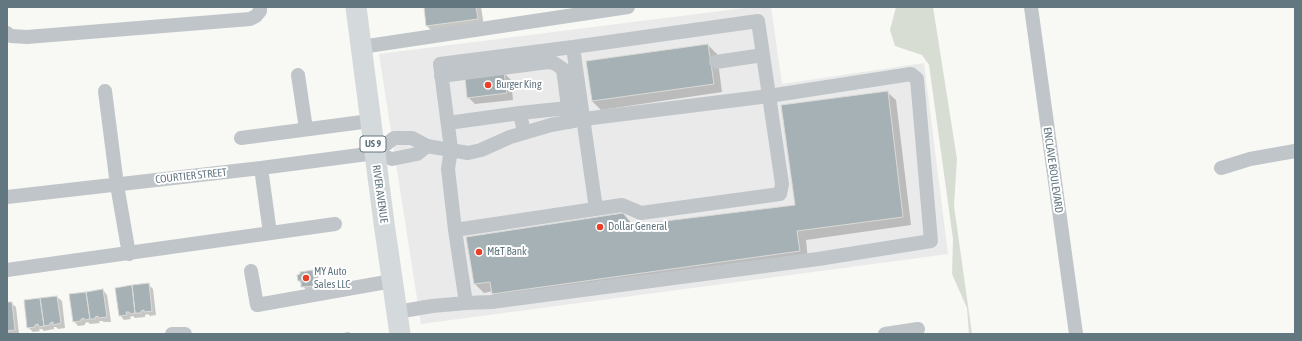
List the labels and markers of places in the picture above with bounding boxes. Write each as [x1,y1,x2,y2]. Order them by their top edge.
place label: Burger King [496,78,542,92]
marker: Burger King [483,80,493,90]
place label: Dollar General [608,220,667,234]
marker: Dollar General [595,222,605,232]
place label: M&T Bank [487,245,527,259]
marker: M&T Bank [474,247,484,257]
place label: MY Auto Sales LLC [314,265,350,291]
marker: MY Auto Sales LLC [301,273,311,283]

